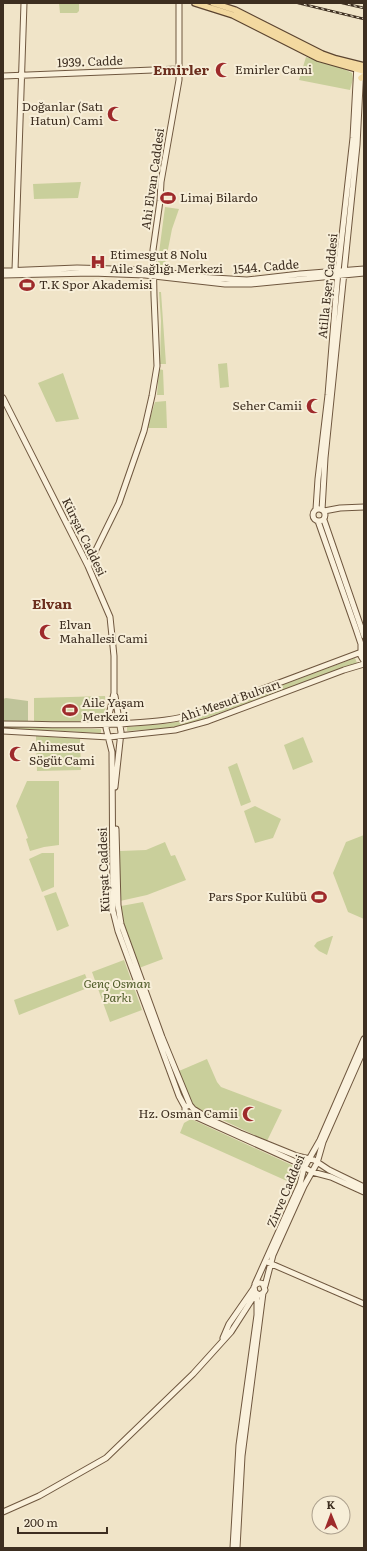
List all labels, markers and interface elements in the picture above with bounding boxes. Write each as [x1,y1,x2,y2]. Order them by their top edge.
street label: 1939. Cadde [57,51,123,71]
district label: Emirler [153,59,209,79]
place label: Emirler Cami [235,60,312,78]
mosque icon: Emirler Cami [214,61,232,79]
place label: Doğanlar (Satı Hatun) Cami [22,97,103,129]
mosque icon: Doğanlar (Satı Hatun) Cami [106,105,124,123]
street label: Ahi Elvan Caddesi [136,127,168,231]
place label: Limaj Bilardo [180,188,258,206]
sports icon: Limaj Bilardo [159,189,177,207]
street label: Atilla Eşer Caddesi [313,232,341,339]
place label: Etimesgut 8 Nolu Aile Sağlığı Merkezi [110,245,223,277]
hospital icon: Etimesgut 8 Nolu Aile Sağlığı Merkezi [89,253,107,271]
street label: 1544. Cadde [232,254,300,278]
place label: T.K Spor Akademisi [39,275,153,293]
sports icon: T.K Spor Akademisi [18,276,36,294]
place label: Seher Camii [232,396,302,414]
mosque icon: Seher Camii [305,397,323,415]
street label: Kürşat Caddesi [58,494,112,579]
district label: Elvan [32,593,72,613]
place label: Elvan Mahallesi Cami [59,615,148,647]
mosque icon: Elvan Mahallesi Cami [38,623,56,641]
street label: Ahi Mesud Bulvarı [177,674,283,726]
place label: Aile Yaşam Merkezi [82,693,145,725]
sports icon: Aile Yaşam Merkezi [61,701,79,719]
place label: Ahimesut Sögüt Cami [29,737,95,769]
mosque icon: Ahimesut Sögüt Cami [8,745,26,763]
street label: Kürşat Caddesi [93,827,113,913]
place label: Pars Spor Kulübü [208,887,307,905]
sports icon: Pars Spor Kulübü [310,888,328,906]
park label: Genç Osman Parkı [83,974,151,1006]
place label: Hz. Osman Camii [139,1104,238,1122]
mosque icon: Hz. Osman Camii [241,1105,259,1123]
street label: Zirve Caddesi [262,1151,309,1230]
north arrow [311,1495,351,1535]
text: K [326,1496,336,1512]
scale bar [18,1509,107,1535]
text: 200 m [24,1513,58,1531]

